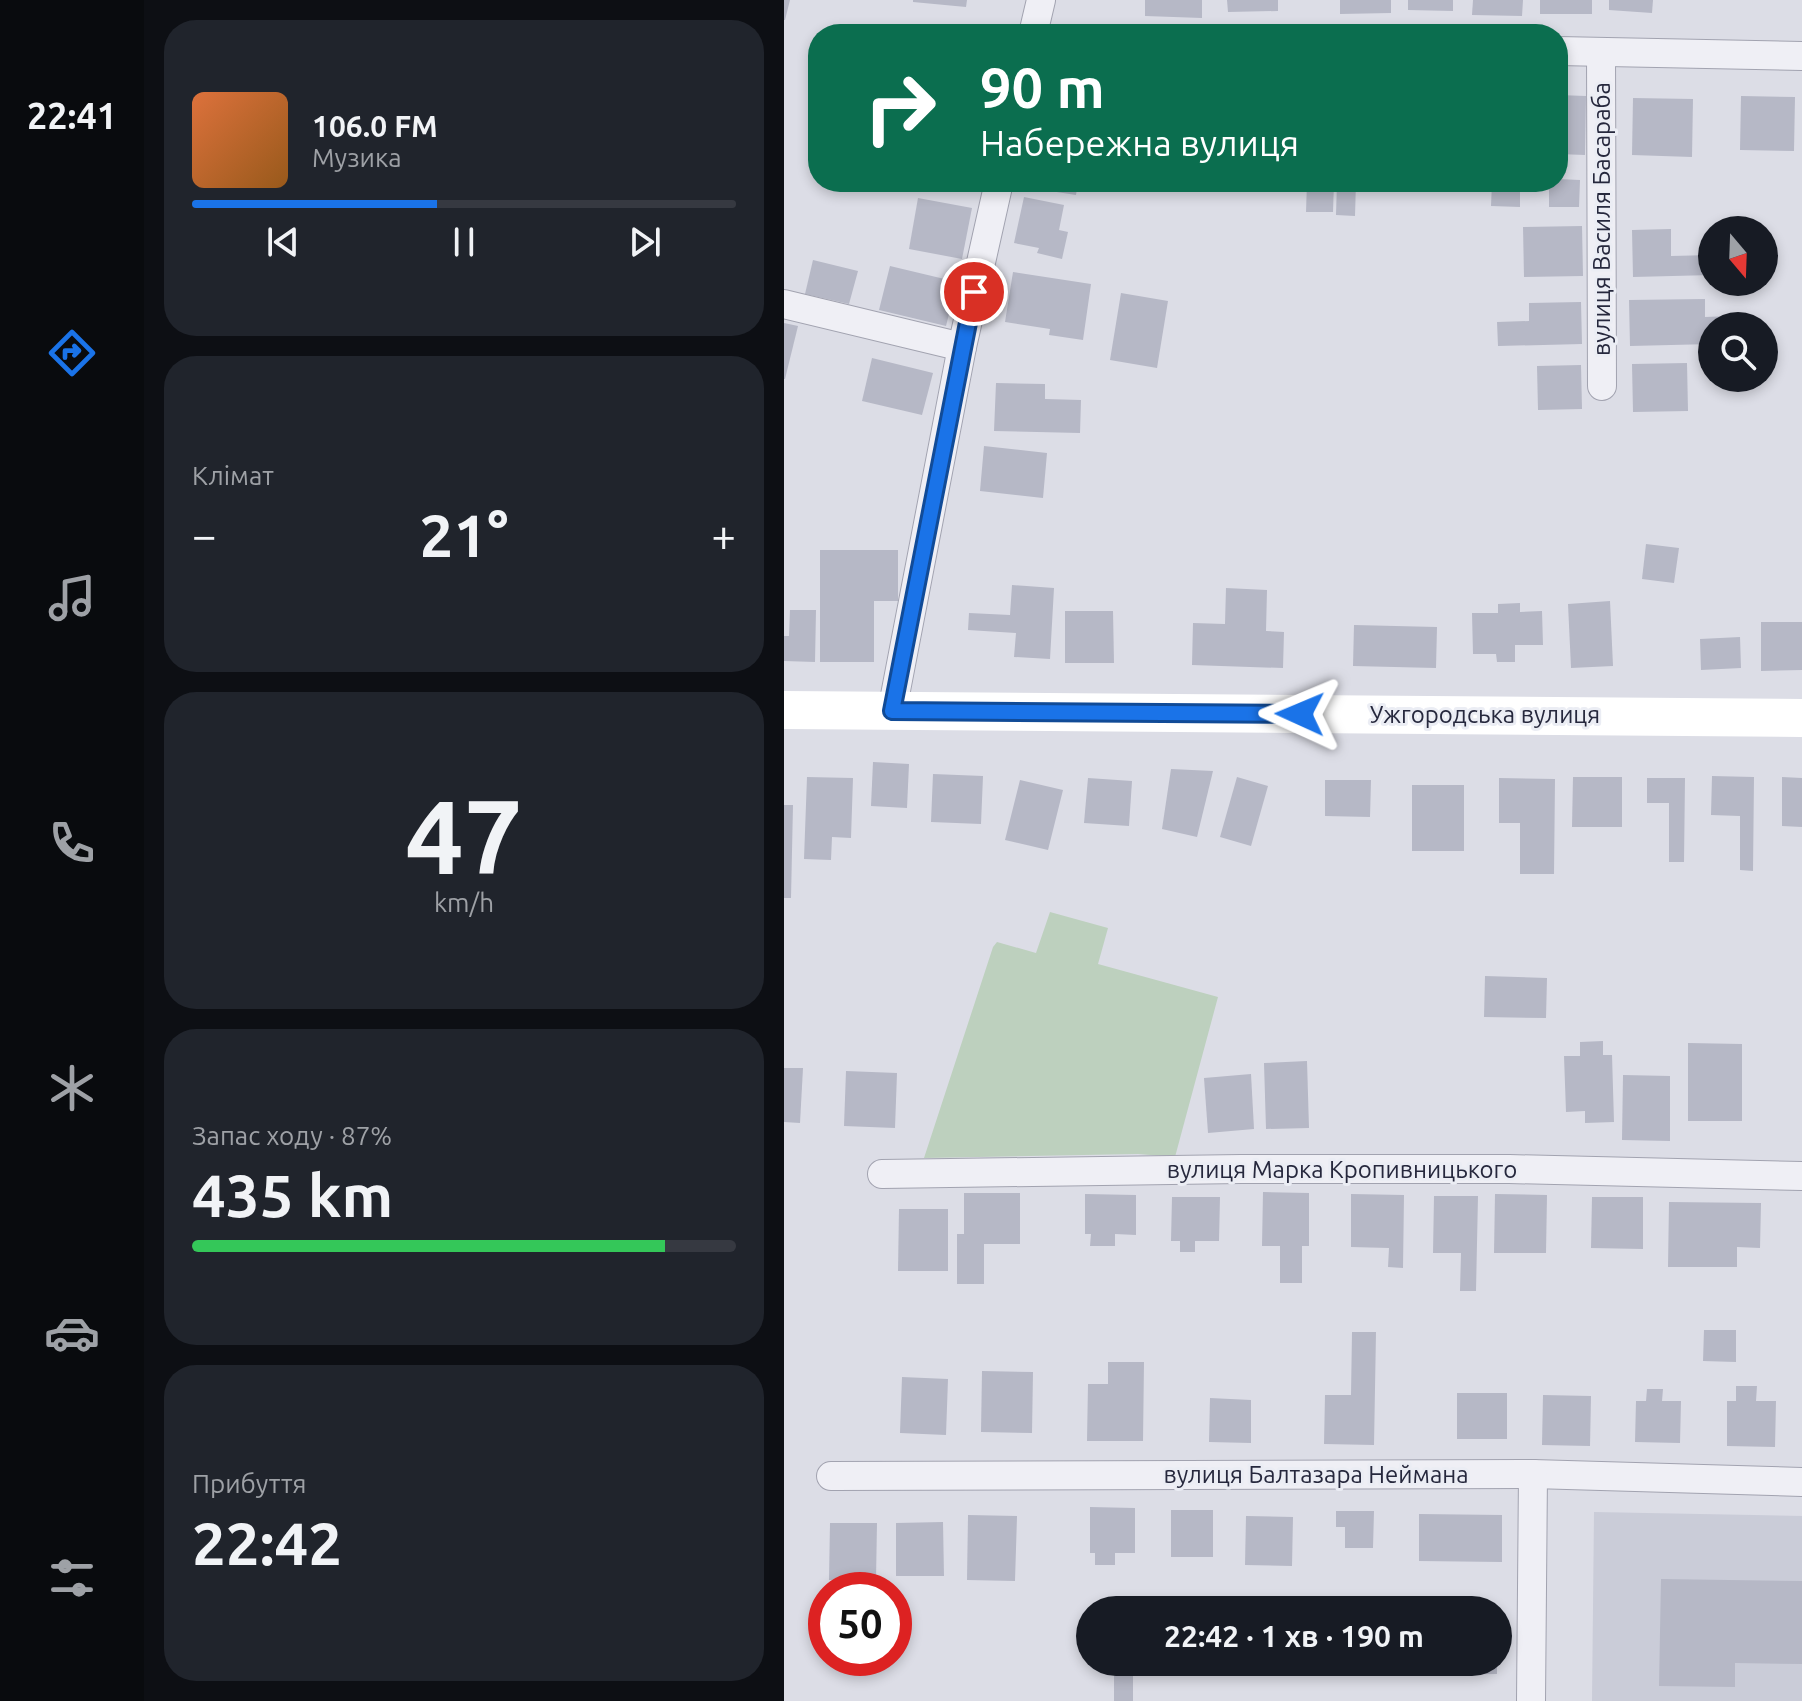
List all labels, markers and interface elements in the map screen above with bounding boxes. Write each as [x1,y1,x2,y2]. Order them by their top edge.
icon: right [848,56,952,160]
text: 90 m [980,56,1105,119]
street label: вулиця Василя Басараба [1588,82,1615,356]
text: 22:41 [27,95,117,136]
text: 106.0 FM [312,109,438,143]
text: Набережна вулиця [980,122,1299,163]
text: Музика [312,143,402,172]
north arrow [1698,216,1778,296]
map controls [1698,216,1778,392]
icon: previous [261,220,305,264]
icon: pause [442,220,486,264]
icon: next [623,220,667,264]
pin [940,258,1008,326]
icon: arrive [952,270,996,314]
button: search [1698,312,1778,392]
icon: directions [44,325,100,381]
text: Клімат [192,461,274,490]
text: 21° [420,501,508,568]
text: − [192,510,217,559]
text: + [711,510,736,559]
icon: music [44,570,100,626]
position arrow [1258,672,1342,756]
street label: Ужгородська вулиця [1370,701,1600,728]
text: 47 [405,777,523,894]
icon: phone [44,815,100,871]
text: km/h [434,888,494,917]
icon: climate [44,1060,100,1116]
text: Запас ходу · 87% [192,1121,392,1150]
street label: вулиця Марка Кропивницького [1167,1156,1517,1183]
text: 435 km [192,1161,393,1228]
icon: car [44,1305,100,1361]
street label: вулиця Балтазара Неймана [1163,1461,1469,1488]
text: Прибуття [192,1469,306,1498]
text: 22:42 [192,1509,342,1576]
icon: filters [44,1550,100,1606]
speed limit sign: 50 [808,1572,912,1676]
text: 22:42 · 1 хв · 190 m [1164,1619,1424,1653]

